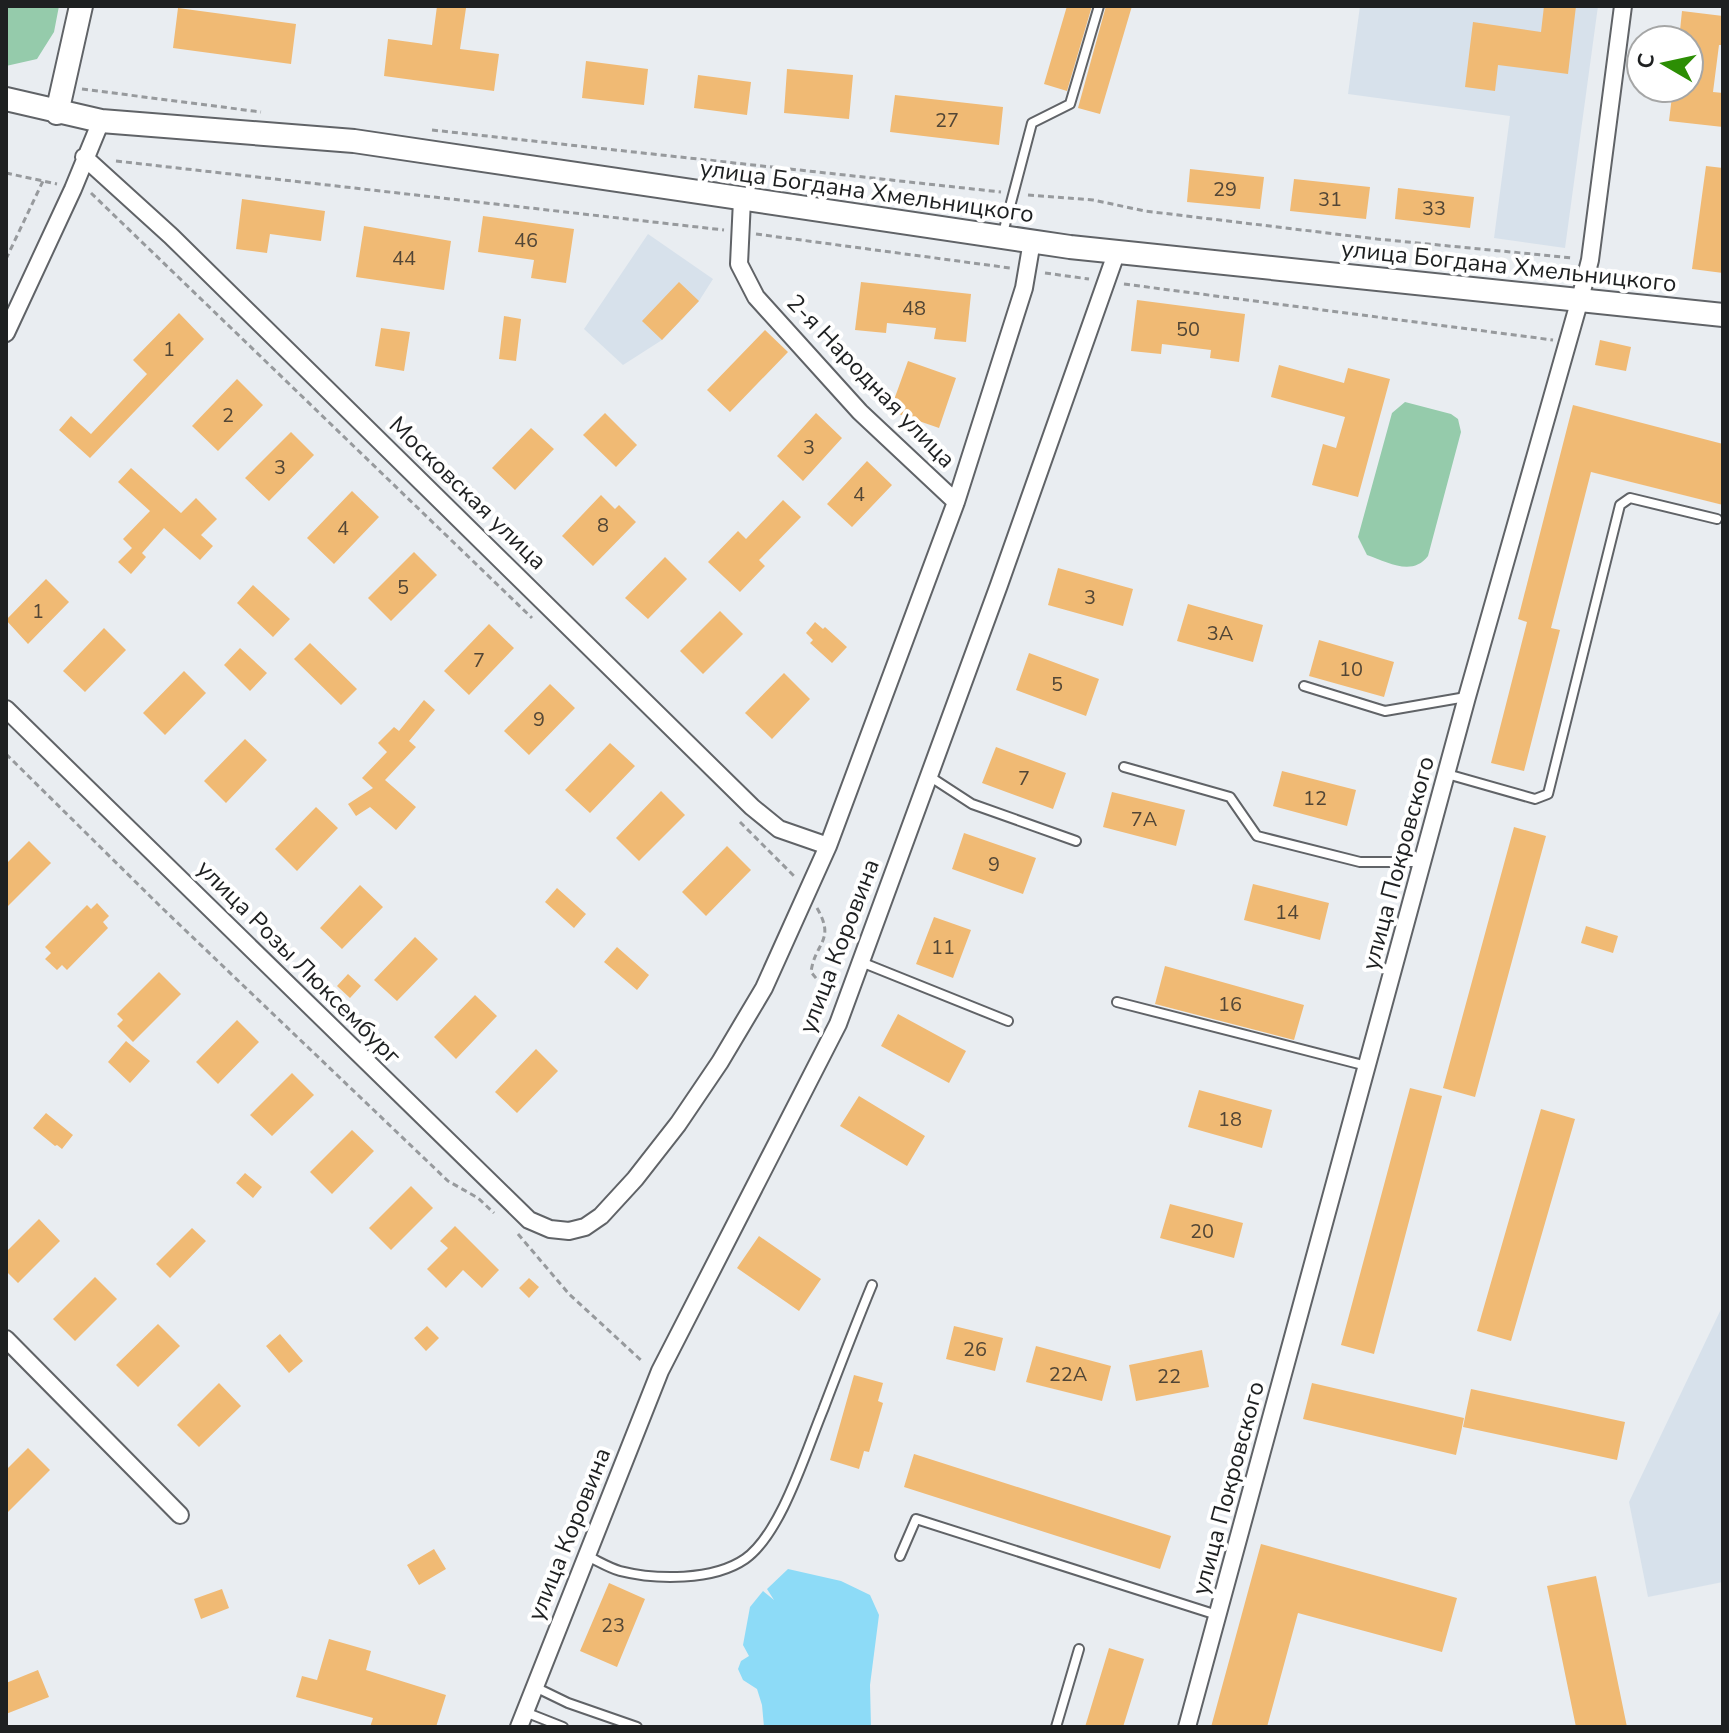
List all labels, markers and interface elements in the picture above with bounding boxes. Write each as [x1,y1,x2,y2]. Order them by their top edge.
north arrow [1625,24,1705,104]
text: С [1630,51,1662,71]
house number: 27 [935,107,959,134]
street label: улица Богдана Хмельницкого [698,152,1036,230]
house number: 29 [1213,176,1237,203]
house number: 31 [1318,186,1342,213]
house number: 33 [1422,195,1446,222]
house number: 46 [514,227,538,254]
street label: улица Богдана Хмельницкого [1340,232,1678,300]
house number: 44 [392,245,416,272]
street label: 2-я Народная улица [780,287,962,475]
house number: 48 [902,295,926,322]
house number: 50 [1176,316,1200,343]
house number: 1 [163,336,175,363]
house number: 2 [222,402,234,429]
street label: Московская улица [382,409,554,577]
house number: 3 [803,434,815,461]
house number: 3 [274,454,286,481]
house number: 4 [853,481,865,508]
house number: 8 [597,512,609,539]
house number: 4 [337,515,349,542]
house number: 5 [397,574,409,601]
house number: 3 [1084,584,1096,611]
house number: 1 [32,598,44,625]
house number: 3А [1207,620,1234,647]
house number: 7 [473,647,485,674]
house number: 10 [1339,656,1363,683]
house number: 5 [1051,671,1063,698]
house number: 9 [533,706,545,733]
street label: улица Покровского [1354,753,1442,973]
house number: 7 [1018,765,1030,792]
house number: 12 [1303,785,1327,812]
house number: 7А [1131,806,1158,833]
house number: 9 [988,851,1000,878]
street label: улица Розы Люксембург [190,853,409,1072]
street label: улица Коровина [791,854,887,1038]
house number: 14 [1275,899,1299,926]
house number: 11 [931,934,955,961]
house number: 16 [1218,991,1242,1018]
house number: 18 [1218,1106,1242,1133]
house number: 20 [1190,1218,1214,1245]
house number: 26 [963,1336,987,1363]
house number: 22А [1049,1361,1088,1388]
house number: 22 [1157,1363,1181,1390]
street label: улица Покровского [1184,1378,1272,1598]
street label: улица Коровина [520,1443,618,1625]
house number: 23 [601,1612,625,1639]

